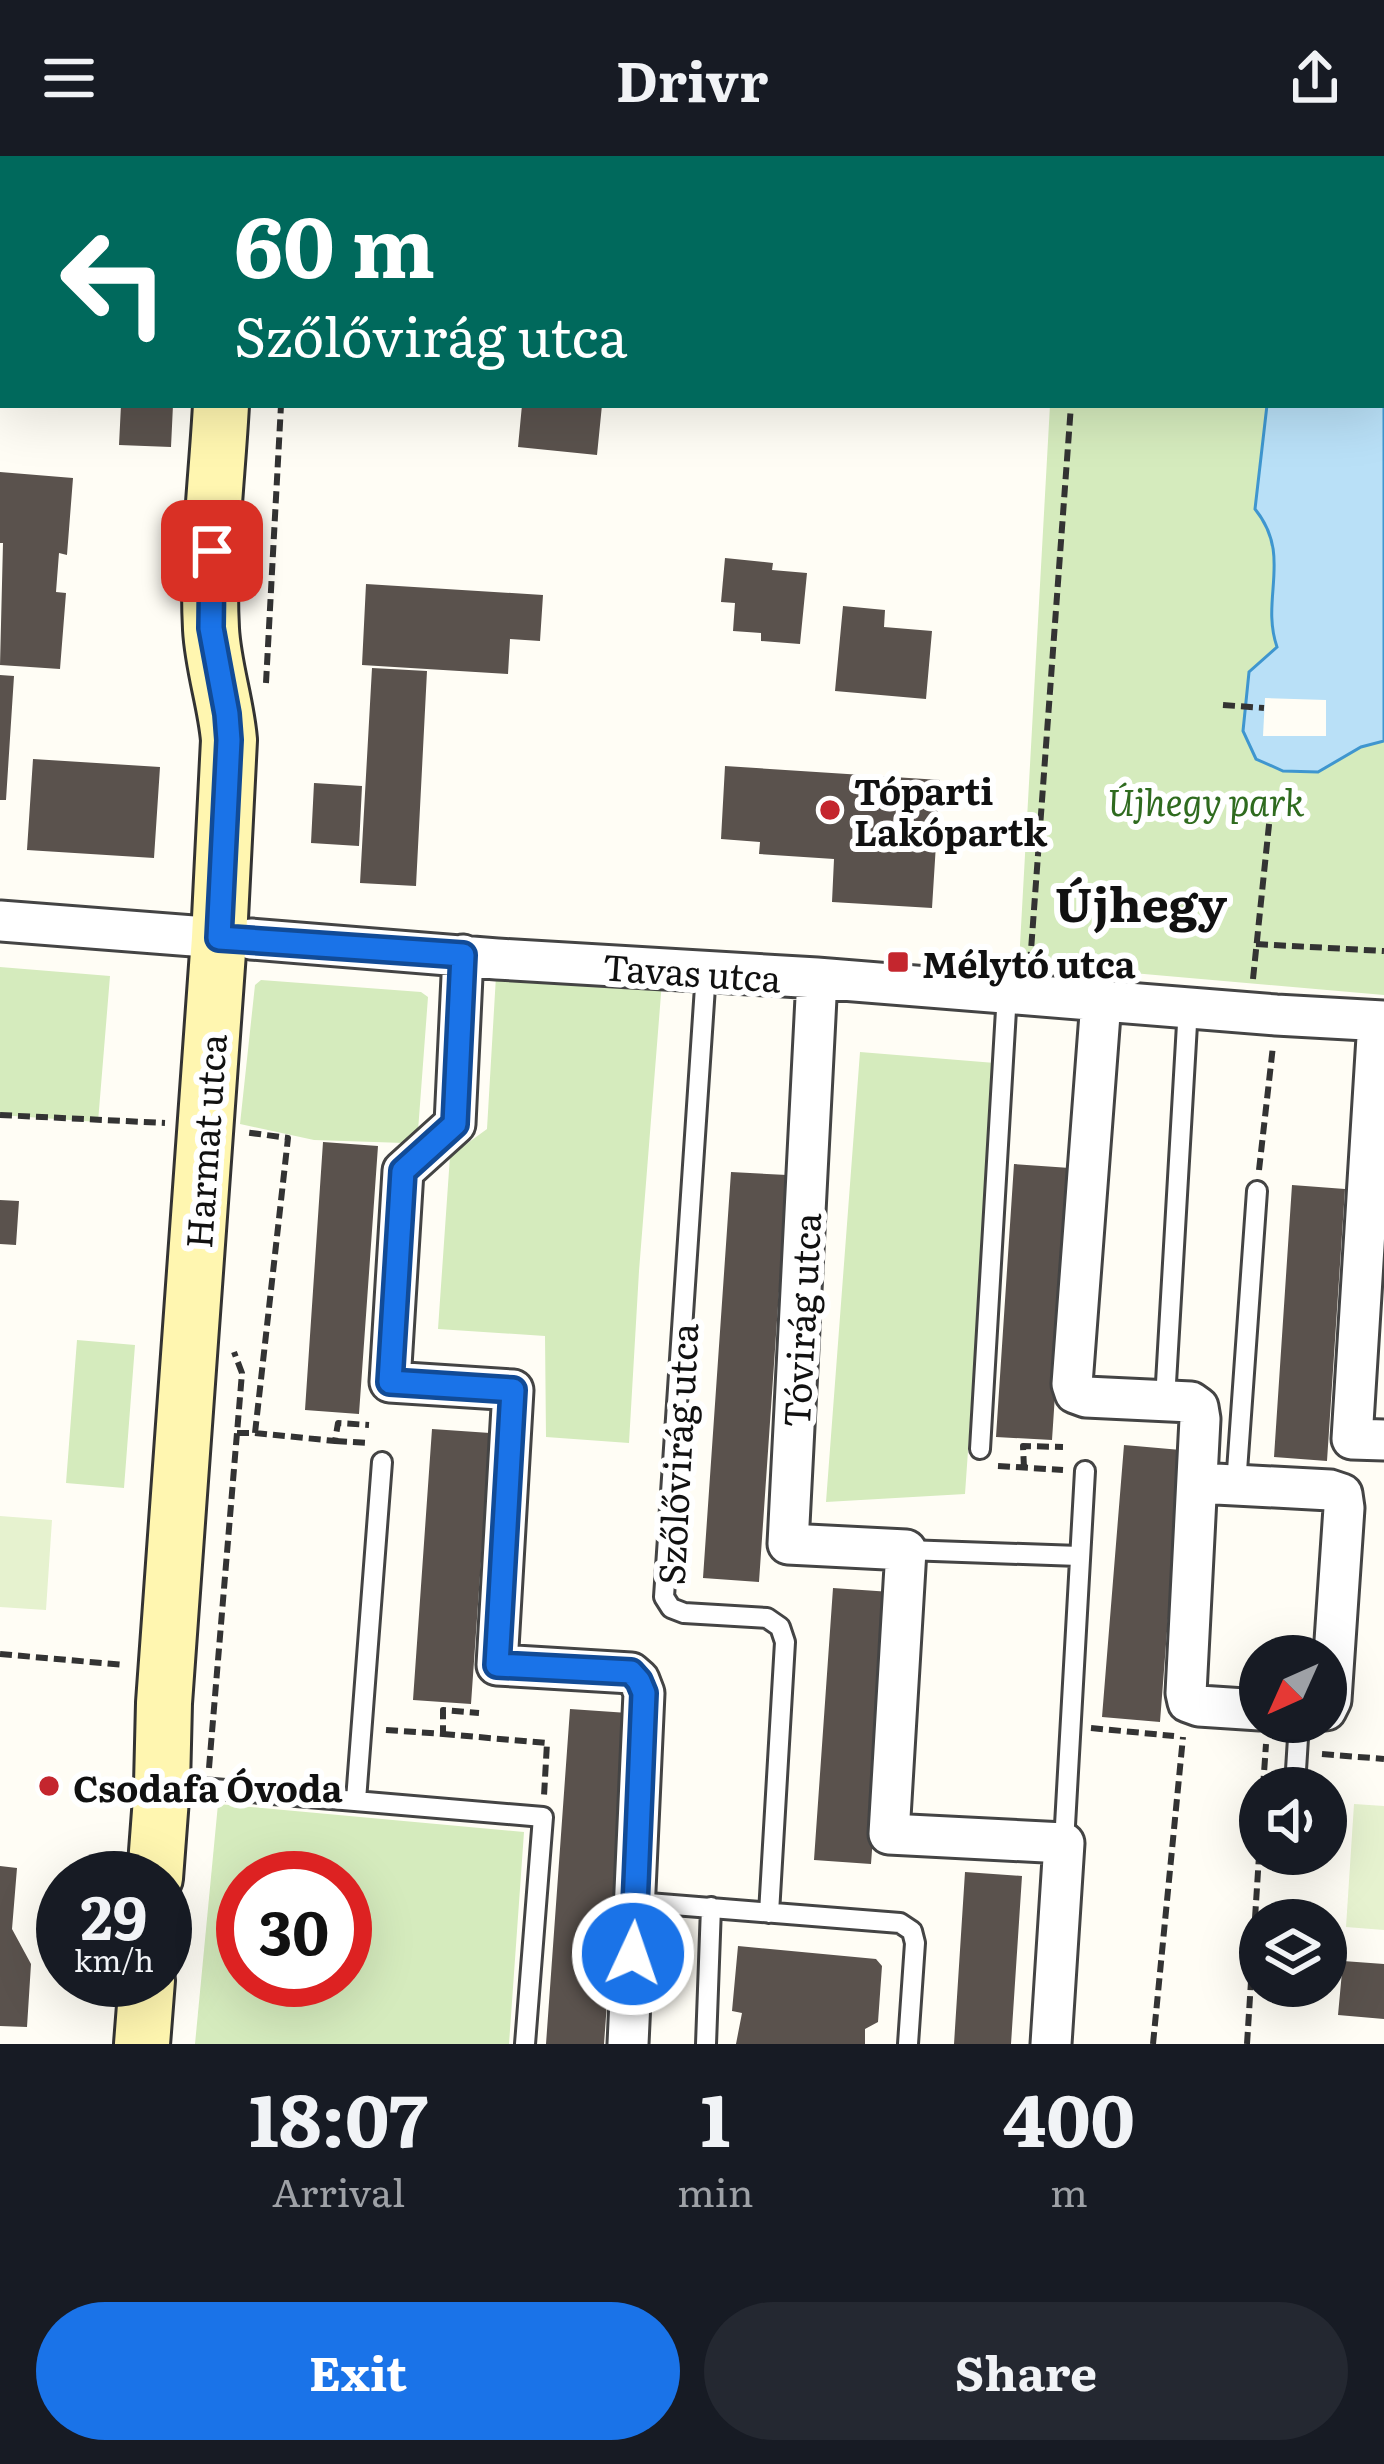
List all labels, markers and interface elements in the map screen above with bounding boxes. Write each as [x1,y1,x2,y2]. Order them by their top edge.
text: Drivr [616,38,768,119]
icon: menu [36,45,102,111]
icon: share [1282,45,1348,111]
text: 60 m [234,179,435,304]
icon: left [36,204,192,360]
text: Szőlővirág utca [234,293,628,374]
pin [161,500,263,602]
icon: arrive [179,518,245,584]
place label: Tóparti Lakópartk [854,763,1048,857]
park label: Újhegy park [1108,774,1305,827]
marker: Tóparti Lakópartk [817,797,843,823]
district label: Újhegy [1055,866,1228,937]
place label: Mélytó utca [922,936,1136,989]
street label: Tavas utca [601,938,784,1004]
marker: Mélytó utca [885,949,911,975]
street label: Harmat utca [170,1031,238,1250]
street label: Tóvirág utca [768,1211,832,1429]
street label: Szőlővirág utca [643,1321,709,1586]
north arrow [1239,1635,1347,1743]
map controls [1239,1635,1347,2007]
place label: Csodafa Óvoda [73,1760,343,1813]
button: sound [1239,1767,1347,1875]
marker: Csodafa Óvoda [36,1773,62,1799]
speed limit sign: 30 [216,1851,372,2007]
text: 29 [81,1869,147,1958]
position arrow [570,1891,696,2017]
button: layers [1239,1899,1347,2007]
text: km/h [74,1937,154,1981]
text: 18:07 [249,2062,428,2169]
text: 1 [700,2062,730,2169]
text: 400 [1003,2062,1135,2169]
text: Arrival [272,2161,405,2219]
text: min [677,2161,754,2219]
text: m [1050,2161,1088,2219]
button: Exit [36,2302,680,2440]
button: Share [704,2302,1348,2440]

